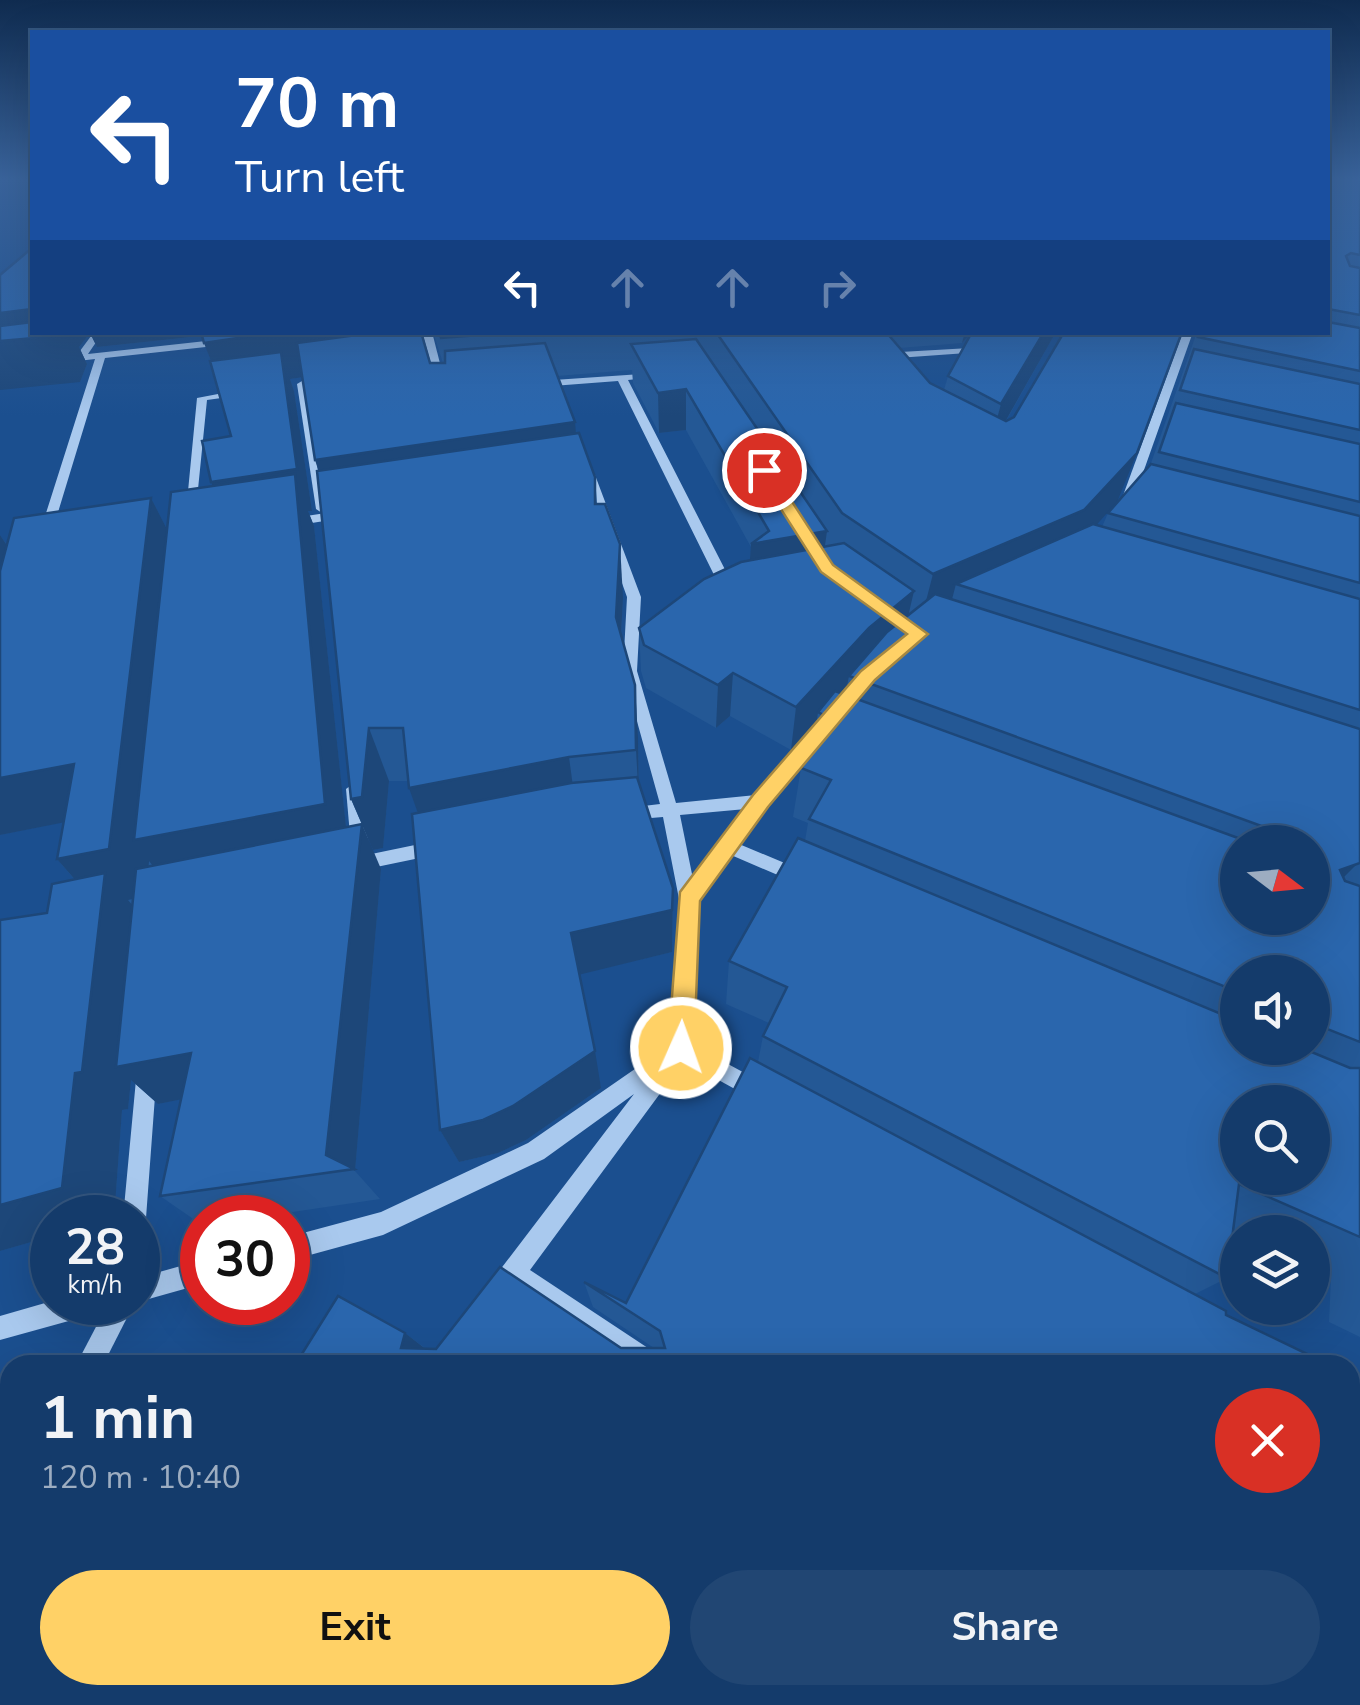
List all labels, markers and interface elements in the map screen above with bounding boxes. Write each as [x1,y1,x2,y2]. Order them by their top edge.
text: 70 m [235,56,399,152]
icon: left [70,70,200,200]
text: Turn left [235,147,404,208]
icon: left [495,260,550,315]
icon: ahead [600,260,655,315]
icon: ahead [705,260,760,315]
icon: right [810,260,865,315]
pin [722,428,807,513]
icon: arrive [737,443,792,498]
north arrow [1220,825,1330,935]
map controls [1220,825,1330,1325]
button: sound [1220,955,1330,1065]
position arrow [629,996,733,1100]
button: search [1220,1085,1330,1195]
speed limit sign: 30 [180,1195,310,1325]
text: 28 [65,1213,125,1282]
button: layers [1220,1215,1330,1325]
text: km/h [67,1268,123,1302]
text: 1 min [40,1377,195,1459]
button: close [1215,1388,1320,1493]
text: 120 m · 10:40 [40,1456,241,1499]
button: Exit [40,1570,670,1685]
button: Share [690,1570,1320,1685]

